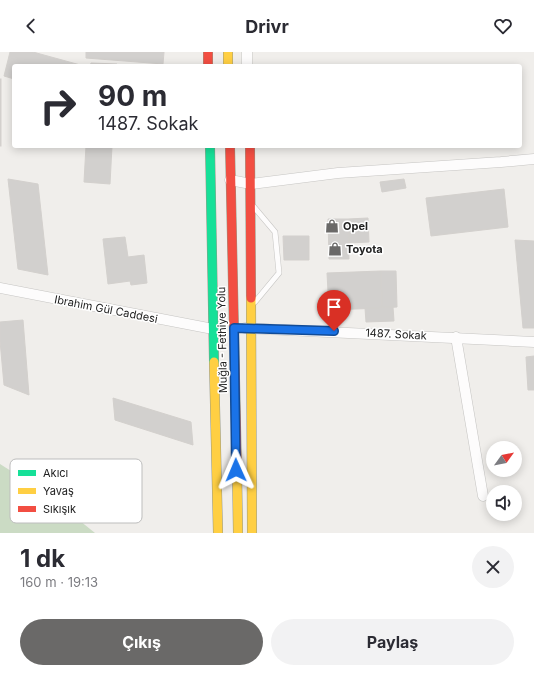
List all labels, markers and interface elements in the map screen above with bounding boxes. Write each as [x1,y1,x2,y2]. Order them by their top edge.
icon: back [20,15,42,37]
icon: heart [492,15,514,37]
text: Drivr [245,16,289,37]
text: 90 m [98,79,167,113]
icon: right [32,80,84,132]
text: 1487. Sokak [98,113,198,134]
shop icon: Opel [324,218,340,234]
place label: Opel [343,219,368,233]
shop icon: Toyota [327,241,343,257]
place label: Toyota [346,242,383,256]
street label: Muğla - Fethiye Yolu [214,287,230,393]
pin [317,290,351,331]
street label: Ibrahim Gül Caddesi [53,292,159,326]
icon: arrive [323,296,345,318]
street label: 1487. Sokak [365,325,427,343]
north arrow [486,441,522,477]
map controls [486,441,522,521]
position arrow [215,449,257,491]
legend [10,459,142,523]
text: Akıcı [43,466,68,480]
text: Yavaş [43,484,74,498]
button: sound [486,485,522,521]
text: Sıkışık [43,502,76,516]
text: 1 dk [20,544,65,573]
button: close [472,546,514,588]
text: 160 m · 19:13 [20,574,98,590]
button: Çıkış [20,619,263,665]
button: Paylaş [271,619,514,665]

